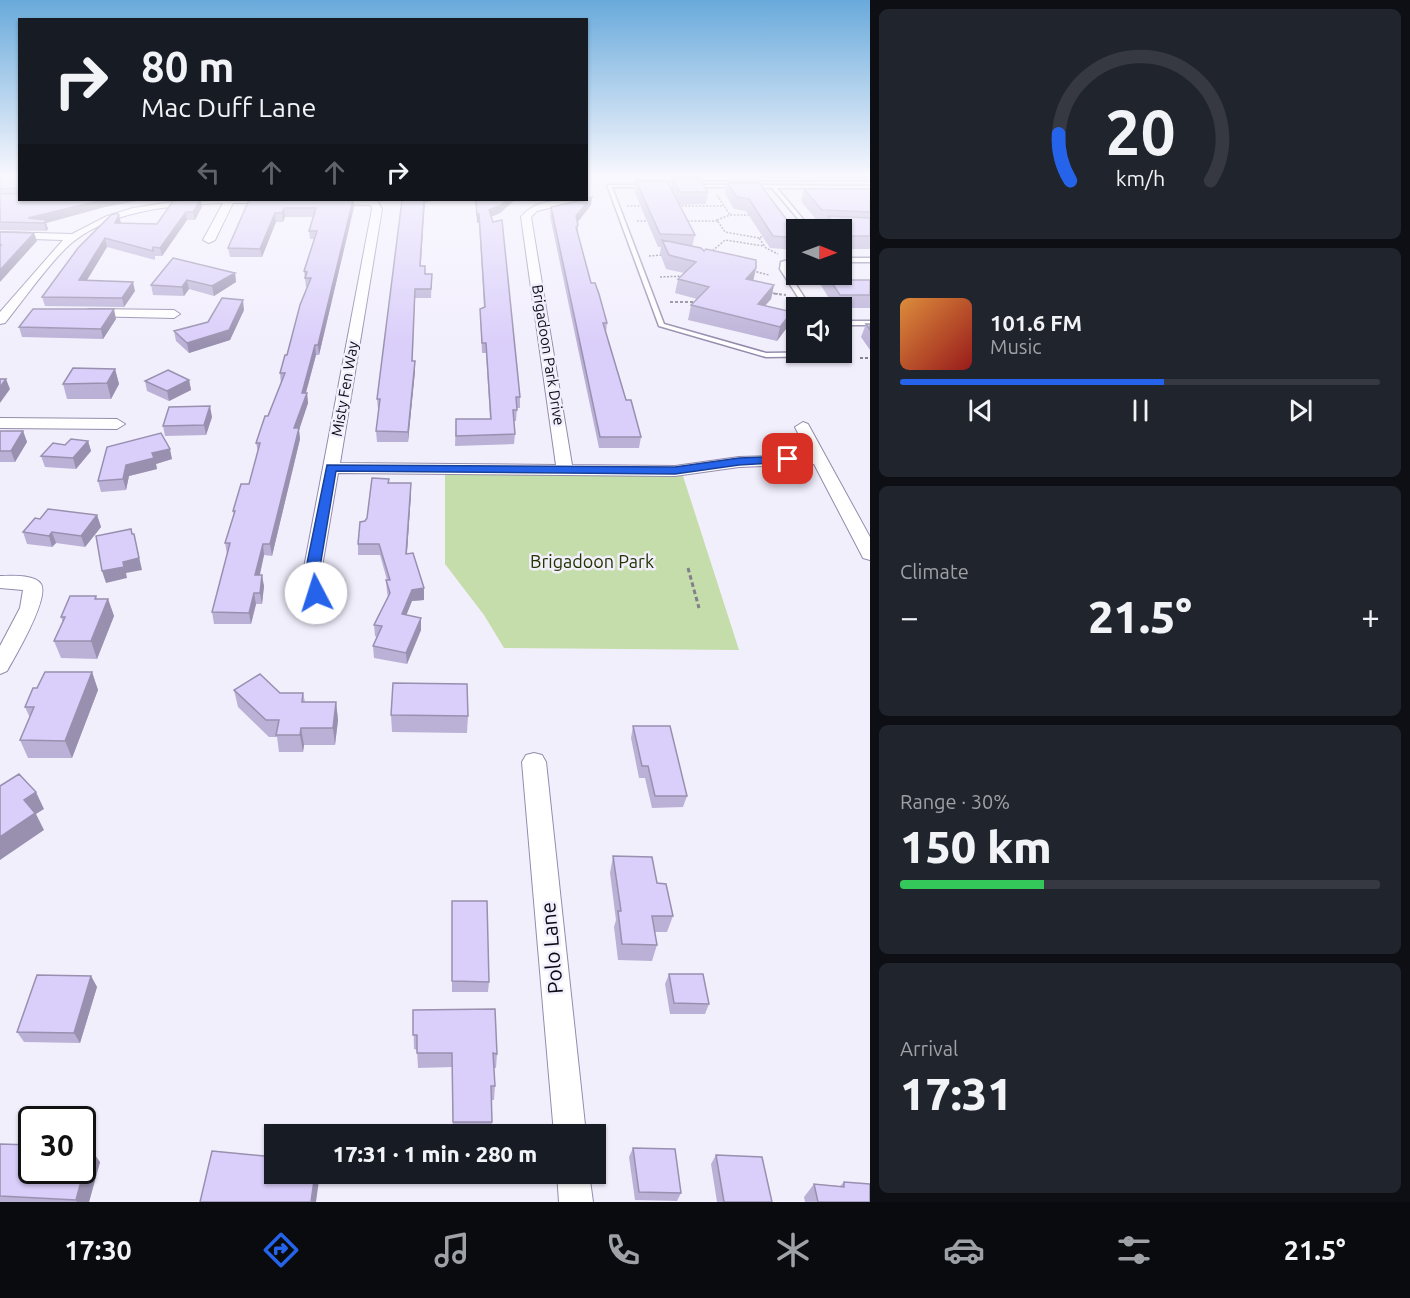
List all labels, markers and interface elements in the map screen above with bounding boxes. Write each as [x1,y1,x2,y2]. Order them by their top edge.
icon: right [42,42,120,120]
text: 80 m [141,43,235,90]
text: Mac Duff Lane [141,92,316,122]
text: 20 [1105,97,1175,167]
icon: left [192,156,225,189]
icon: ahead [255,156,288,189]
icon: ahead [318,156,351,189]
icon: right [381,156,414,189]
text: km/h [1115,166,1165,190]
north arrow [786,219,852,285]
map controls [786,219,852,363]
street label: Brigadoon Park Drive [529,283,568,426]
button: sound [786,297,852,363]
text: 101.6 FM [990,310,1082,335]
text: Music [990,335,1042,358]
street label: Misty Fen Way [328,340,361,438]
icon: previous [964,394,997,427]
icon: pause [1124,394,1157,427]
icon: next [1284,394,1317,427]
pin [762,433,813,484]
icon: arrive [771,442,804,475]
park label: Brigadoon Park [530,551,654,571]
text: Climate [900,560,969,583]
position arrow [284,561,348,625]
text: 21.5° [1088,591,1192,642]
text: − [900,598,919,635]
text: + [1361,598,1380,635]
text: Range · 30% [900,790,1010,813]
text: 150 km [900,821,1052,872]
street label: Polo Lane [535,901,567,995]
text: Arrival [900,1037,958,1060]
text: 17:31 [900,1068,1013,1119]
speed limit sign: 30 [18,1106,96,1184]
text: 17:31 · 1 min · 280 m [333,1141,537,1166]
icon: directions [260,1229,302,1271]
icon: music [431,1229,473,1271]
icon: phone [602,1229,644,1271]
icon: climate [772,1229,814,1271]
icon: car [943,1229,985,1271]
icon: filters [1113,1229,1155,1271]
text: 17:30 [64,1235,132,1265]
text: 21.5° [1284,1235,1346,1265]

